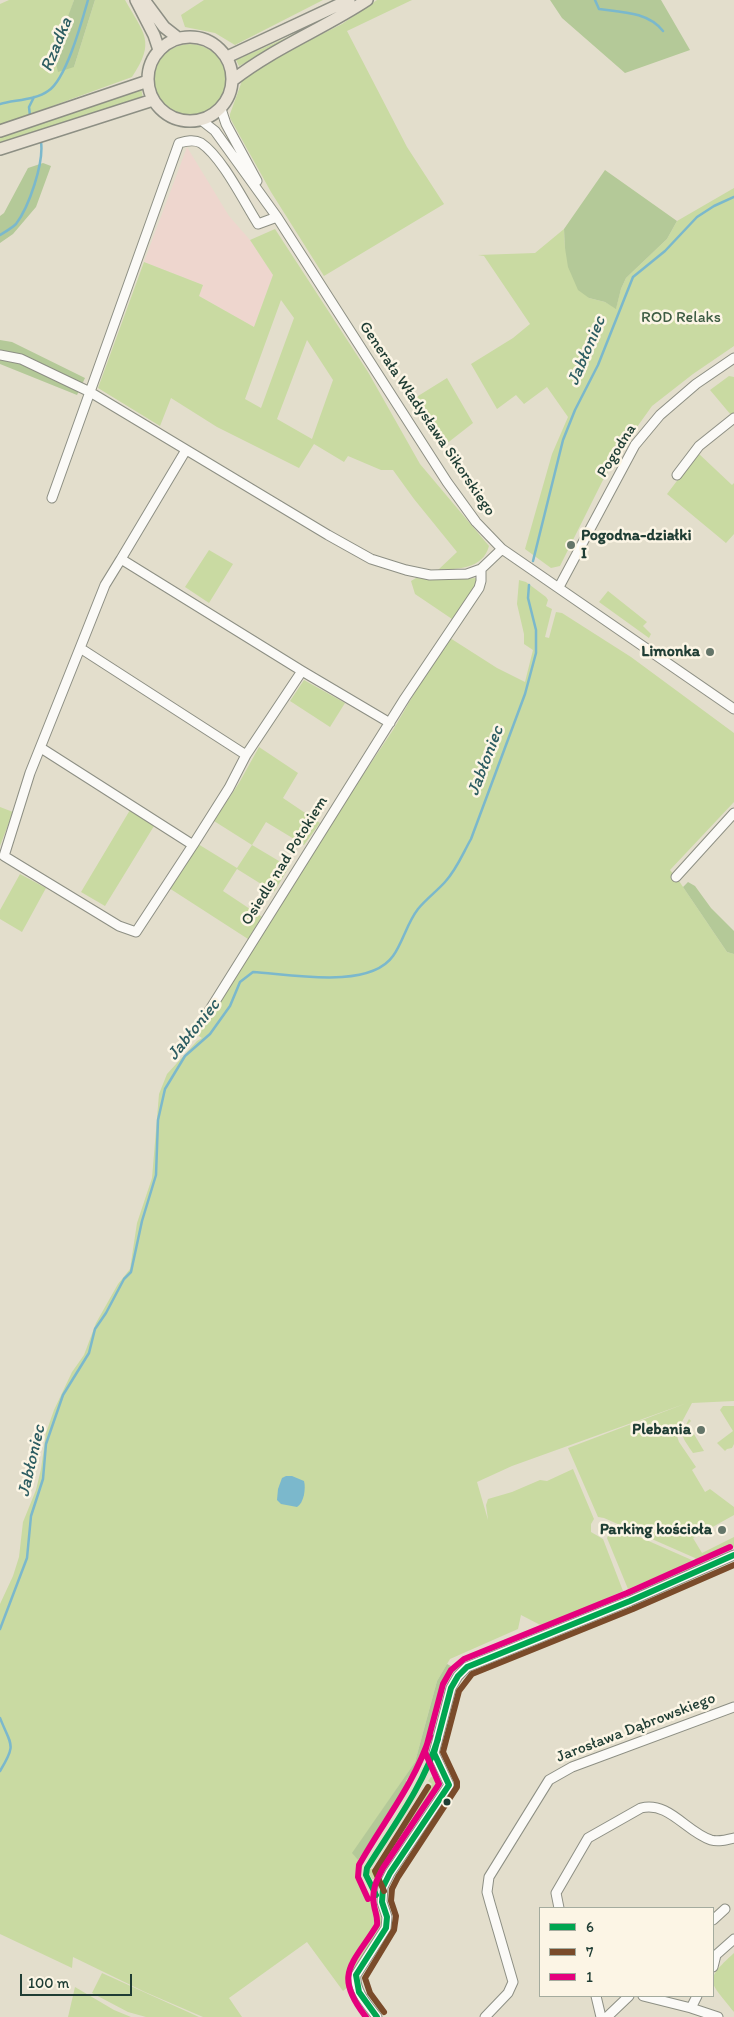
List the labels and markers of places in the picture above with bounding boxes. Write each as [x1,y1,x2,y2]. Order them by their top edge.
place label: Pogodna-działki I [581,526,692,564]
marker: Pogodna-działki I [565,539,577,551]
place label: Limonka [641,642,700,662]
marker: Limonka [704,646,716,658]
place label: Plebania [632,1420,691,1440]
marker: Plebania [695,1424,707,1436]
place label: Parking kościoła [600,1520,712,1540]
marker: Parking kościoła [716,1524,728,1536]
unlabelled marker [442,1797,452,1807]

